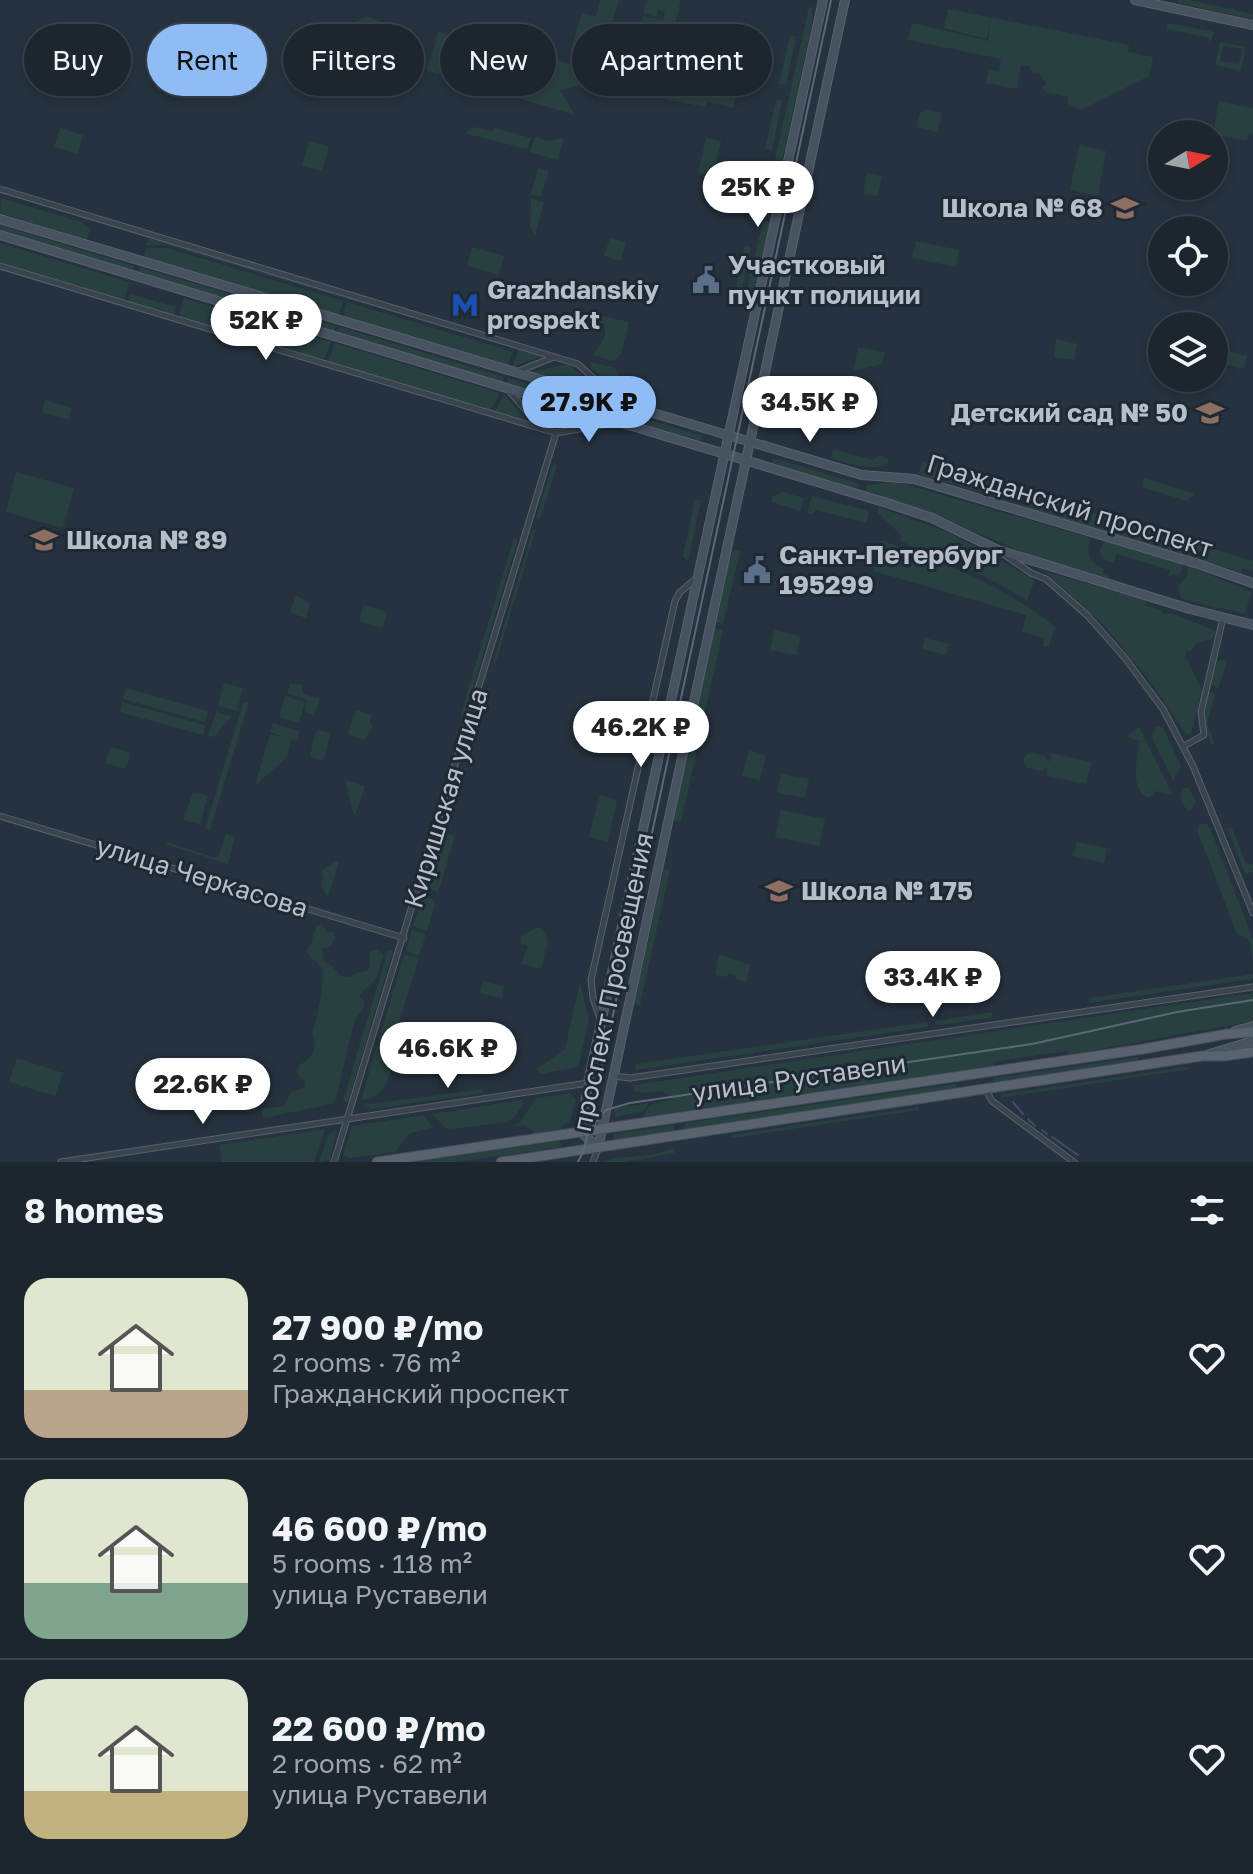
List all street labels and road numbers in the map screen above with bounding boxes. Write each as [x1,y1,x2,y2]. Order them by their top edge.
street label: Гражданский проспект [924,447,1217,564]
street label: Киришская улица [397,684,494,911]
street label: улица Черкасова [93,830,312,923]
street label: проспект Просвещения [566,830,659,1134]
street label: улица Руставели [690,1047,908,1108]

